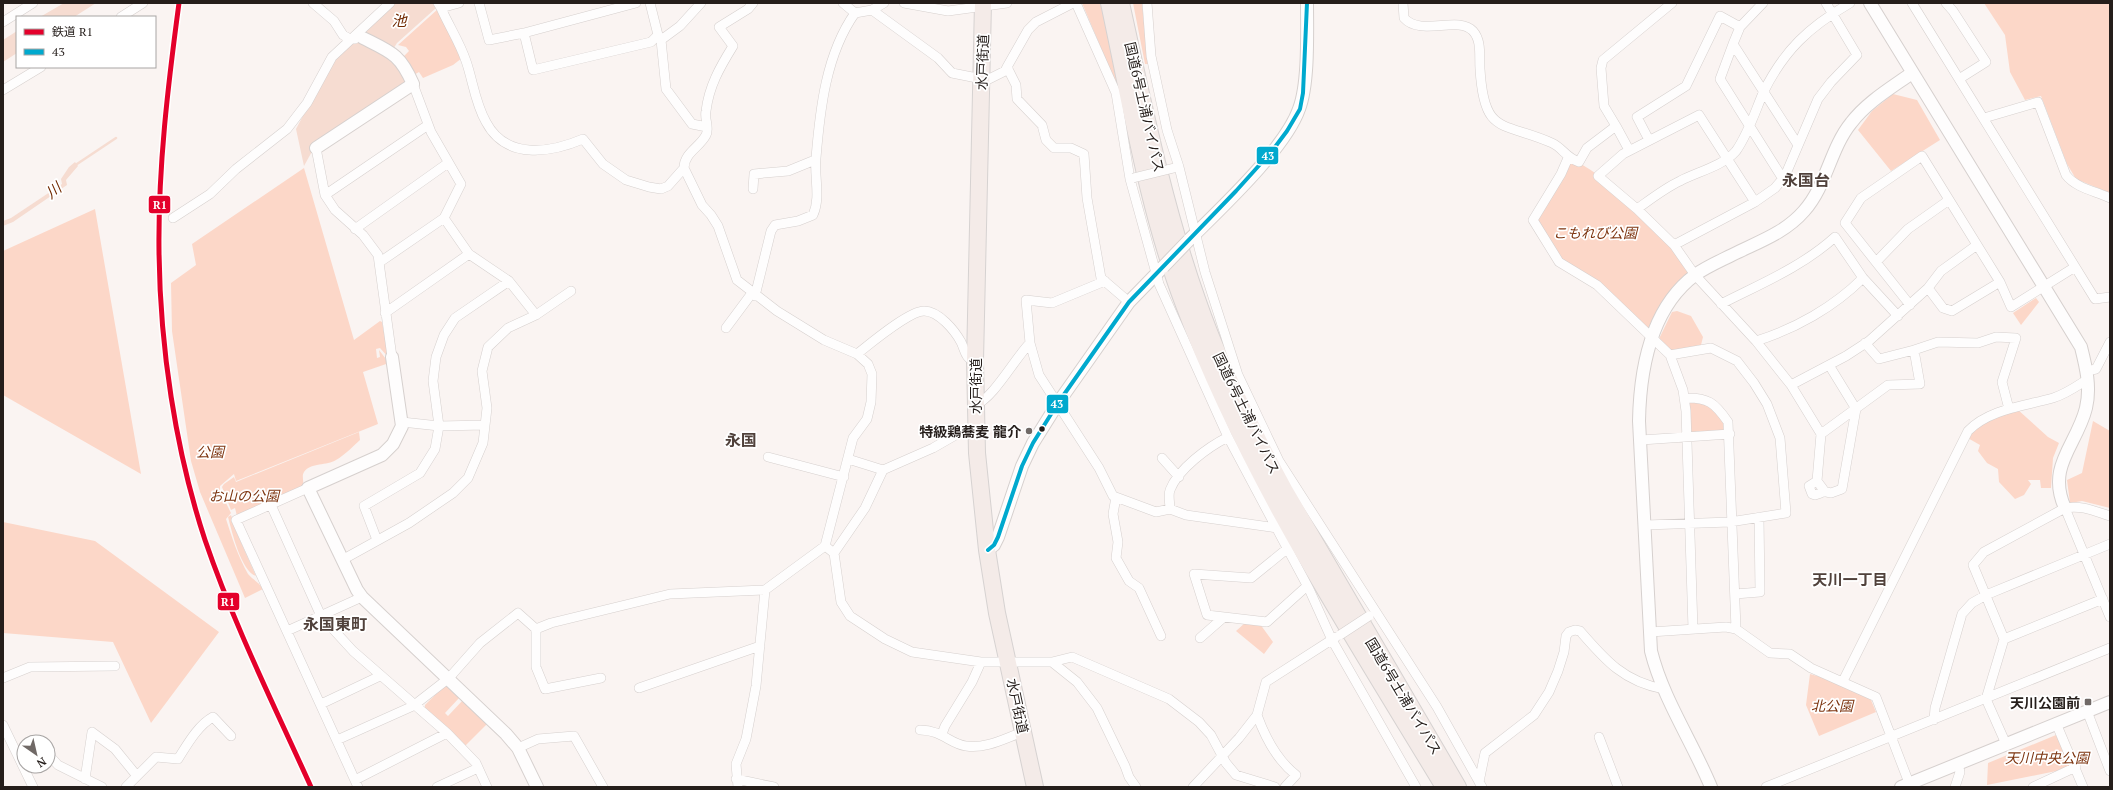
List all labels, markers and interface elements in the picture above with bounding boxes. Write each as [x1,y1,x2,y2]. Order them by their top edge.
water label: 池 [391,10,408,30]
legend [16,16,156,68]
text: 鉄道 R1 [52,24,93,39]
street label: 水戸街道 [972,34,992,90]
street label: 国道6号土浦バイパス [1121,40,1169,174]
text: 43 [52,44,65,59]
line badge: 43 [1256,146,1279,165]
text: 43 [1262,149,1274,163]
district label: 永国台 [1782,169,1830,191]
water label: 川 [41,176,67,203]
line badge: R1 [148,195,171,214]
text: R1 [153,198,167,212]
park label: こもれび公園 [1553,223,1639,242]
street label: 国道6号土浦バイパス [1209,349,1285,477]
street label: 水戸街道 [966,358,985,414]
line badge: 43 [1046,394,1069,414]
text: 43 [1051,397,1063,411]
place label: 特級鶏蕎麦 龍介 [919,422,1022,441]
unlabelled marker [1037,424,1047,434]
marker: 特級鶏蕎麦 龍介 [1024,426,1034,436]
district label: 永国 [725,429,757,451]
park label: 公園 [196,442,226,461]
park label: お山の公園 [209,486,281,505]
district label: 天川一丁目 [1812,569,1888,589]
line badge: R1 [217,592,240,611]
text: R1 [221,595,235,609]
district label: 永国東町 [303,613,367,635]
street label: 国道6号土浦バイパス [1362,634,1446,758]
street label: 水戸街道 [1003,677,1033,735]
place label: 天川公園前 [2010,693,2080,712]
park label: 北公園 [1811,696,1855,715]
marker: 天川公園前 [2083,697,2093,707]
north arrow [16,734,56,774]
park label: 天川中央公園 [2005,748,2091,767]
text: N [34,754,49,771]

